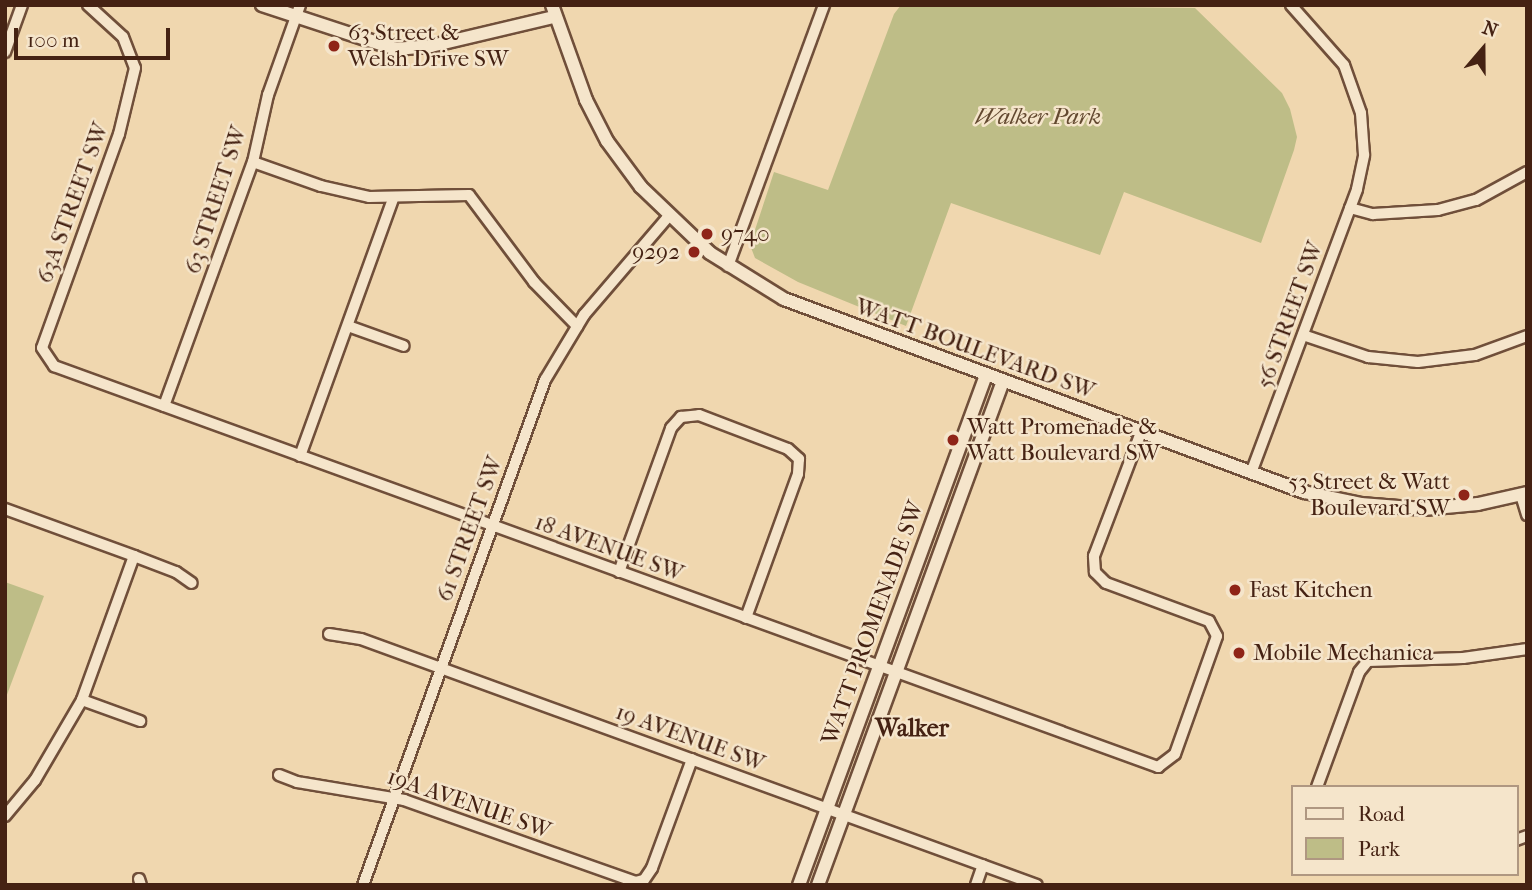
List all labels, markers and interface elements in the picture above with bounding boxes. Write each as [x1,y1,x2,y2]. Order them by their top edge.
scale bar [18,14,173,58]
north arrow [1448,14,1518,84]
text: N [1480,16,1501,42]
place label: 63 Street & Welsh Drive SW [348,19,509,73]
text: 100 m [27,28,80,52]
marker: 63 Street & Welsh Drive SW [326,38,342,54]
park label: Walker Park [975,103,1101,131]
street label: 63A STREET SW [31,119,115,287]
street label: 63 STREET SW [179,123,253,277]
place label: 9740 [721,220,770,248]
marker: 9740 [699,226,715,242]
place label: 9292 [632,238,680,266]
street label: 56 STREET SW [1251,238,1329,392]
marker: 9292 [686,244,702,260]
street label: WATT BOULEVARD SW [852,293,1098,405]
place label: Watt Promenade & Watt Boulevard SW [967,413,1160,467]
marker: Watt Promenade & Watt Boulevard SW [945,432,961,448]
street label: 61 STREET SW [431,453,509,605]
place label: 53 Street & Watt Boulevard SW [1288,468,1450,522]
marker: 53 Street & Watt Boulevard SW [1456,487,1472,503]
street label: WATT PROMENADE SW [816,497,930,749]
street label: 18 AVENUE SW [531,508,687,588]
place label: Fast Kitchen [1249,576,1373,604]
marker: Fast Kitchen [1227,582,1243,598]
place label: Mobile Mechanica [1253,639,1433,667]
marker: Mobile Mechanica [1231,645,1247,661]
street label: 19 AVENUE SW [612,698,768,778]
district label: Walker [875,715,949,743]
street label: 19A AVENUE SW [383,763,555,845]
legend [1290,785,1518,876]
text: Road [1358,802,1405,826]
text: Park [1358,837,1400,861]

